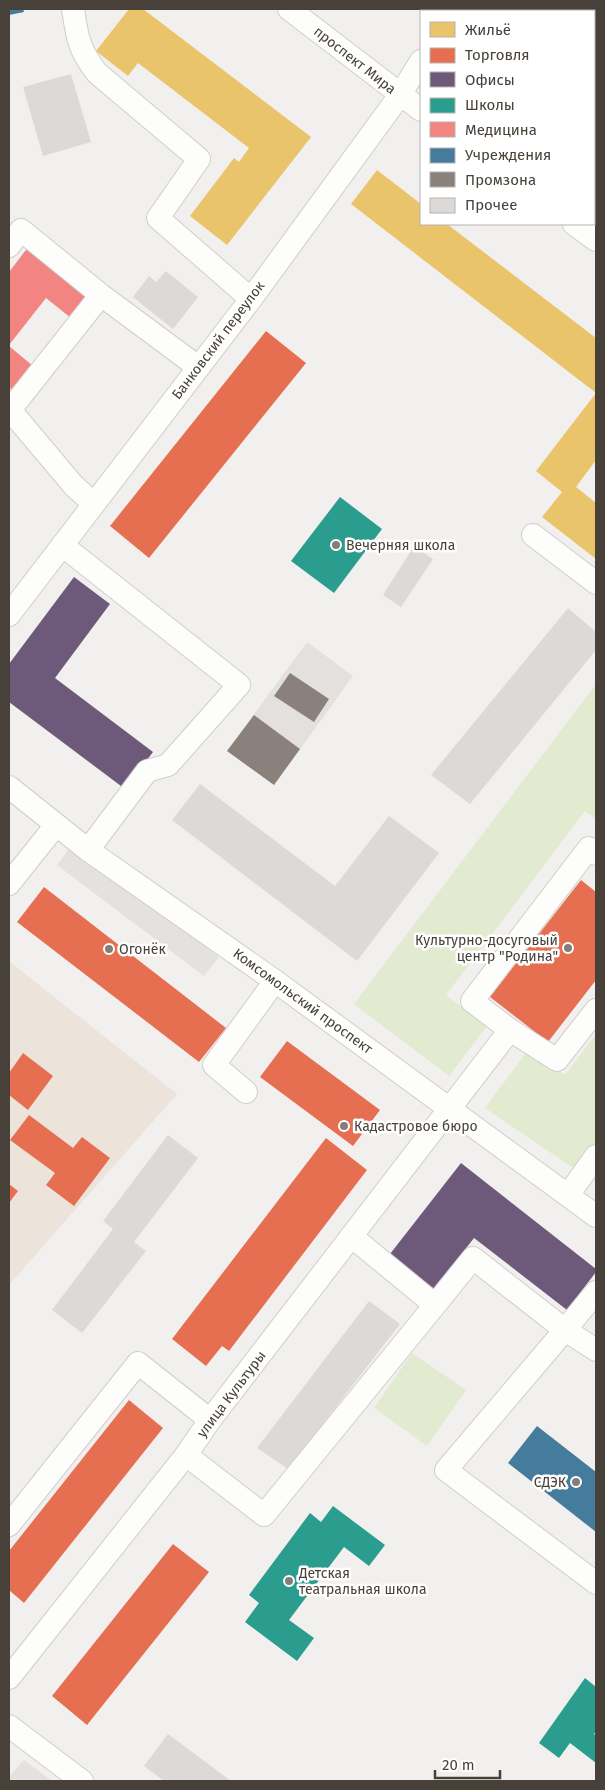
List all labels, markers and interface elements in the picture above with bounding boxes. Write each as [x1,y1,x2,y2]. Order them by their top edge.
legend [420,10,595,225]
text: Жильё [465,21,511,39]
street label: проспект Мира [310,23,399,98]
text: Торговля [465,46,530,64]
text: Офисы [465,71,515,89]
text: Школы [465,96,515,114]
text: Медицина [465,121,537,139]
text: Учреждения [465,146,551,164]
text: Промзона [465,171,536,189]
text: Прочее [465,196,517,214]
street label: Банковский переулок [168,277,269,403]
place label: Вечерняя школа [346,537,455,554]
marker: Вечерняя школа [330,539,342,551]
place label: Культурно-досуговый центр "Родина" [415,932,558,965]
place label: Огонёк [119,941,166,958]
marker: Культурно-досуговый центр "Родина" [562,942,574,954]
marker: Огонёк [103,943,115,955]
street label: Комсомольский проспект [230,945,376,1058]
place label: Кадастровое бюро [354,1118,478,1135]
marker: Кадастровое бюро [338,1120,350,1132]
street label: улица Культуры [193,1348,270,1441]
place label: СДЭК [534,1474,567,1491]
marker: СДЭК [570,1476,582,1488]
place label: Детская театральная школа [298,1565,427,1598]
marker: Детская театральная школа [283,1575,295,1587]
scale bar [435,1748,500,1780]
text: 20 m [442,1756,475,1774]

